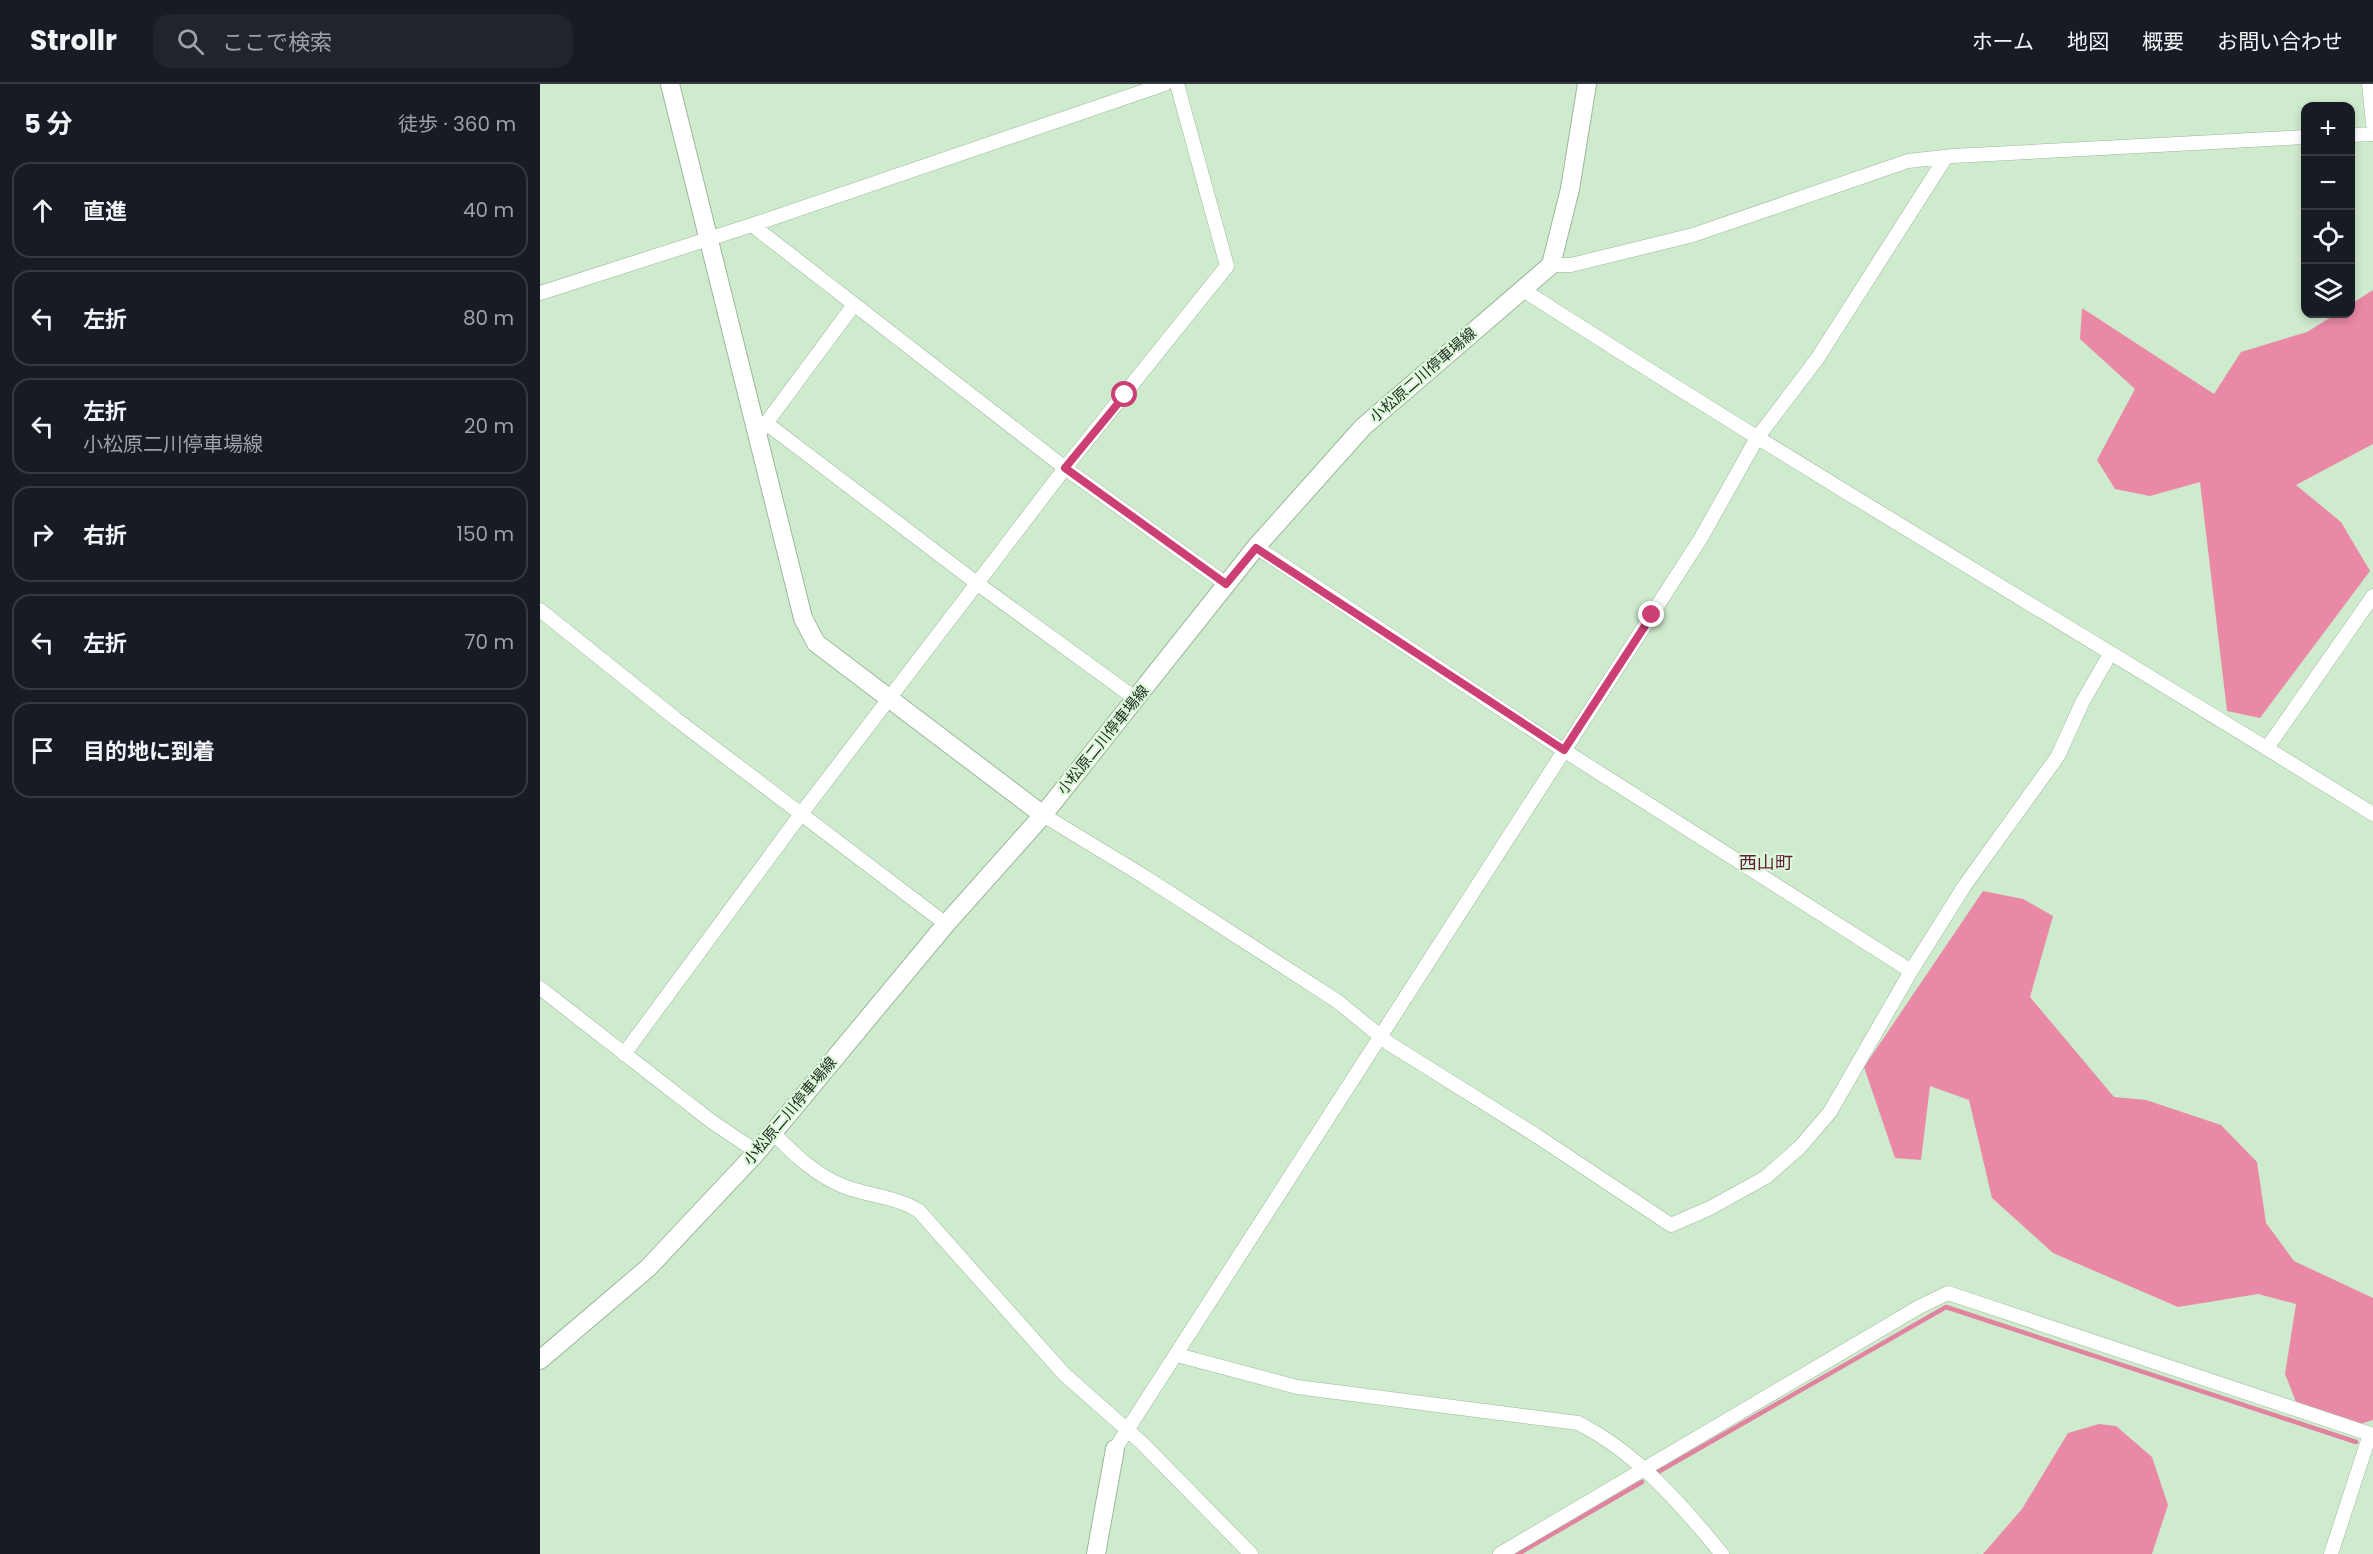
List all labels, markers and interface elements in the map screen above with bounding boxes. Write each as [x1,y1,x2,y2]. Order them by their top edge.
search box [153,14,573,68]
text: Strollr [30,21,117,60]
icon: search [174,25,207,58]
text: ここで検索 [222,27,332,58]
text: ホーム [1972,27,2034,56]
text: 地図 [2067,27,2109,56]
text: 概要 [2142,27,2184,56]
text: お問い合わせ [2217,27,2343,56]
map controls [2301,102,2355,318]
button: + [2301,102,2355,156]
text: 5 分 [24,106,72,142]
text: 徒歩 · 360 m [398,110,516,138]
button: − [2301,156,2355,210]
icon: ahead [26,194,59,227]
text: 直進 [83,196,127,227]
text: 40 m [463,196,514,224]
button: locate [2301,210,2355,264]
button: layers [2301,264,2355,318]
icon: left [26,302,59,335]
text: 左折 [83,304,127,335]
text: 80 m [463,304,514,332]
street label: 小松原二川停車場線 [1365,322,1481,427]
route start [1111,381,1137,407]
text: 左折 [83,396,127,427]
icon: left [26,410,59,443]
text: 20 m [464,412,514,440]
text: 小松原二川停車場線 [83,430,263,458]
icon: right [26,518,59,551]
text: 右折 [83,520,127,551]
text: 150 m [457,520,514,548]
route end [1638,601,1664,627]
icon: left [26,626,59,659]
text: 左折 [83,628,127,659]
text: 70 m [465,628,514,656]
street label: 小松原二川停車場線 [1052,681,1153,799]
icon: arrive [26,734,59,767]
text: 目的地に到着 [83,736,215,767]
district label: 西山町 [1739,850,1793,875]
street label: 小松原二川停車場線 [738,1052,841,1169]

